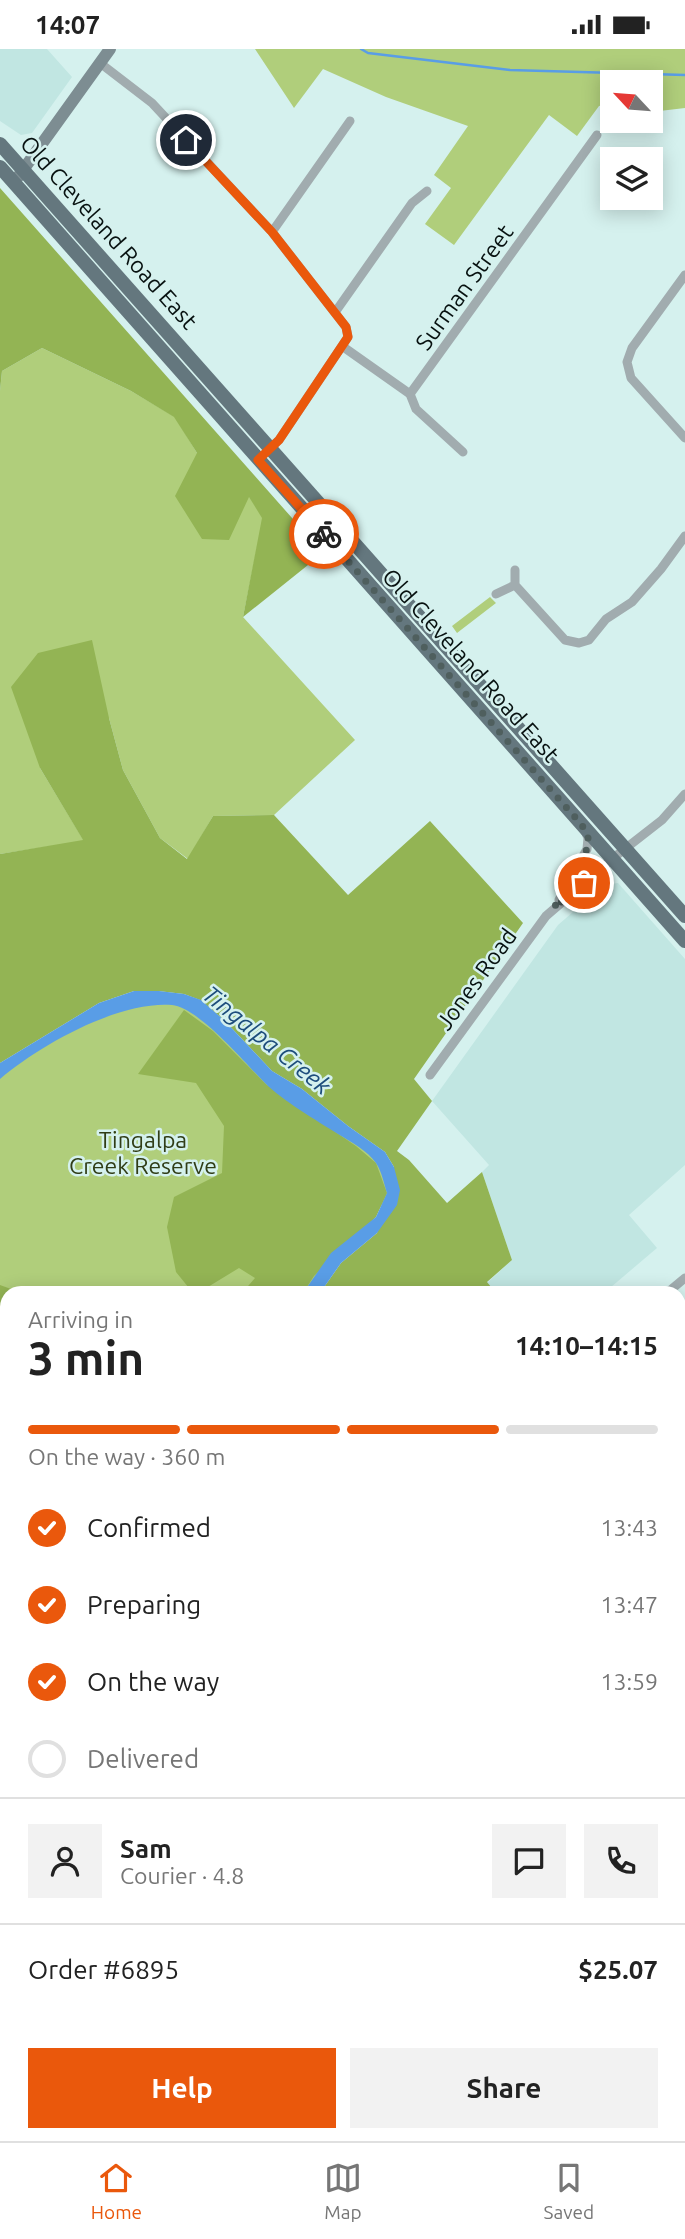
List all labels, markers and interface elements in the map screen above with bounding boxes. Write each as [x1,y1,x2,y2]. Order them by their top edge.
text: 14:07 [35,10,100,39]
north arrow [600,70,663,133]
map controls [600,70,663,210]
pin [156,110,216,170]
icon: home [167,121,205,159]
street label: Old Cleveland Road East [16,130,202,334]
button: layers [600,147,663,210]
street label: Surman Street [410,220,518,354]
courier [289,499,359,569]
icon: bike [305,515,343,553]
street label: Old Cleveland Road East [378,563,564,767]
pin [554,853,614,913]
icon: bag [565,864,603,902]
street label: Jones Road [431,924,521,1034]
water label: Tingalpa Creek [198,980,337,1100]
park label: Tingalpa Creek Reserve [69,1127,217,1178]
text: Arriving in [28,1307,133,1332]
text: 14:10–14:15 [515,1331,658,1360]
text: 3 min [28,1332,144,1384]
text: On the way · 360 m [28,1444,225,1469]
icon: check [28,1509,66,1547]
text: Confirmed [87,1513,211,1542]
text: 13:43 [600,1515,658,1540]
icon: check [28,1586,66,1624]
text: Preparing [87,1590,201,1619]
text: 13:47 [600,1592,658,1617]
icon: check [28,1663,66,1701]
text: On the way [87,1667,219,1696]
text: 13:59 [600,1669,658,1694]
text: Delivered [87,1744,199,1773]
button: person [28,1824,102,1898]
button: chat [492,1824,566,1898]
button: phone [584,1824,658,1898]
text: Sam [120,1834,172,1863]
text: Courier · 4.8 [120,1863,244,1888]
text: Order #6895 [28,1955,179,1984]
text: $25.07 [578,1955,658,1984]
button: Help [28,2048,336,2128]
button: Share [350,2048,658,2128]
tab: Home [91,2159,142,2223]
tab: Map [324,2159,362,2223]
tab: Saved [544,2159,594,2223]

